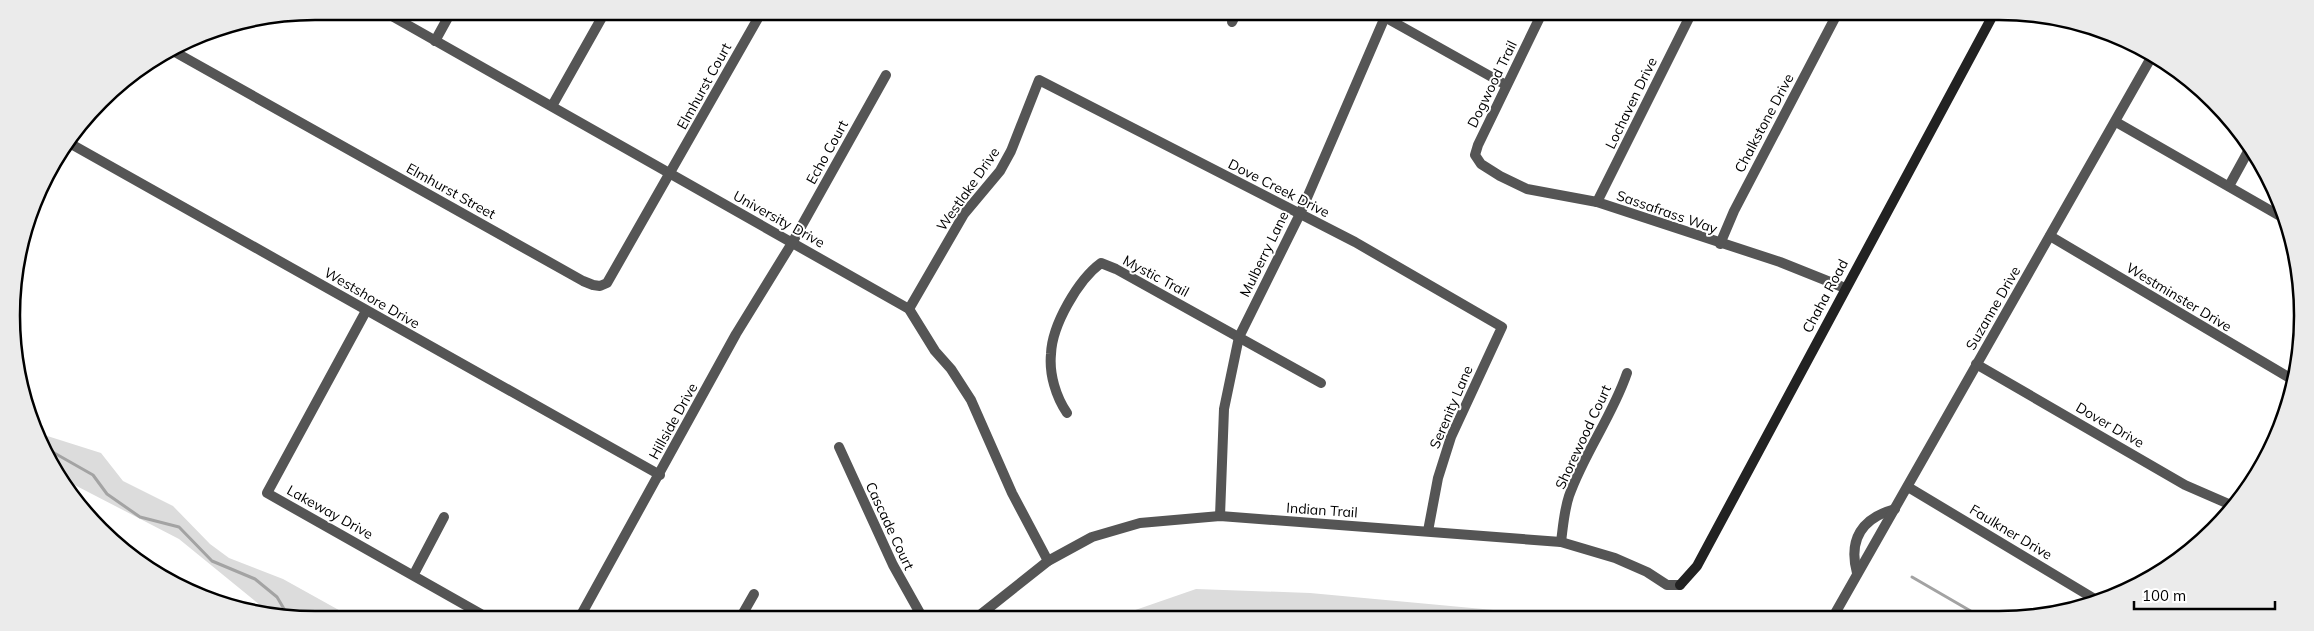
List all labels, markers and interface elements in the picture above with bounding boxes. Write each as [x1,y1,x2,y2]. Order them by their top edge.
street label: Dogwood Trail [1463,38,1521,130]
street label: Elmhurst Court [673,40,735,132]
street label: Lochaven Drive [1601,54,1661,152]
street label: Chalkstone Drive [1730,70,1798,176]
street label: Echo Court [802,117,852,187]
street label: Westlake Drive [933,144,1003,234]
street label: Dove Creek Drive [1225,155,1333,221]
street label: Elmhurst Street [403,159,499,223]
street label: University Drive [730,186,828,252]
street label: Sassafrass Way [1614,186,1720,238]
street label: Mulberry Lane [1236,208,1292,300]
street label: Mystic Trail [1120,251,1192,301]
street label: Chaha Road [1798,256,1852,336]
street label: Westminster Drive [2123,258,2235,336]
street label: Westshore Drive [321,263,423,333]
street label: Suzanne Drive [1962,263,2024,353]
street label: Serenity Lane [1425,363,1477,451]
street label: Hillside Drive [645,380,701,462]
street label: Shorewood Court [1551,382,1615,492]
street label: Dover Drive [2073,398,2147,452]
street label: Cascade Court [862,479,918,573]
street label: Lakeway Drive [284,481,376,543]
street label: Indian Trail [1286,499,1358,521]
street label: Faulkner Drive [1967,500,2055,564]
scale bar [2134,578,2275,610]
text: 100 m [2142,586,2186,605]

